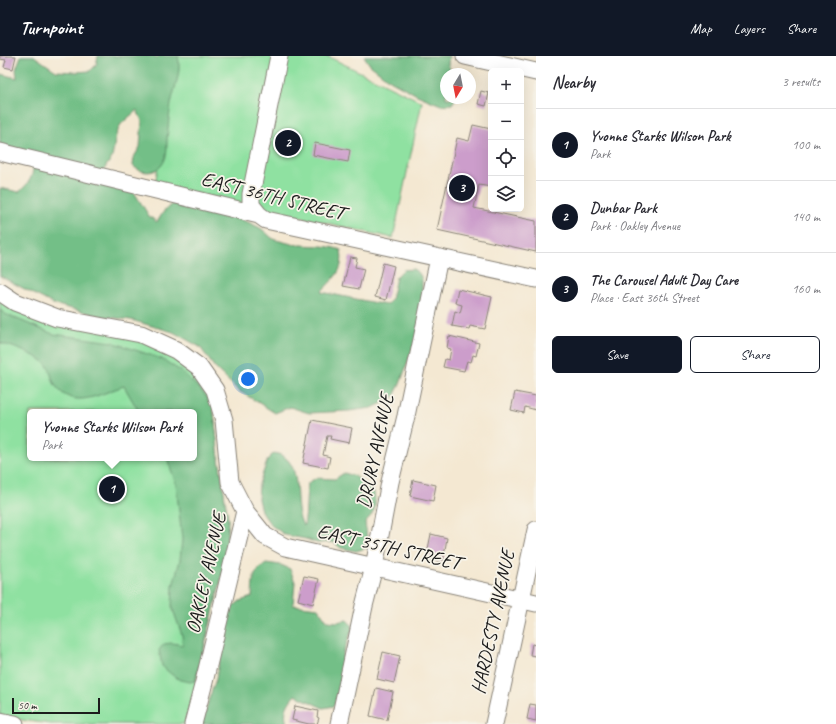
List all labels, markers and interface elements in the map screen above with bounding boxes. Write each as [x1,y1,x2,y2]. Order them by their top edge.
text: Turnpoint [20,16,82,40]
text: Map [690,20,712,37]
text: Layers [734,20,765,37]
text: Share [787,20,816,37]
north arrow [440,68,476,104]
map controls [488,68,524,212]
button: + [488,68,524,104]
text: Nearby [552,72,595,93]
text: 3 results [782,74,820,90]
button: − [488,104,524,140]
text: Yvonne Starks Wilson Park [590,127,731,146]
pin: 2 [275,128,301,158]
text: 1 [562,137,568,153]
text: 100 m [792,137,820,153]
button: locate [488,140,524,176]
text: Park [590,146,611,162]
street label: EAST 36TH STREET [199,166,352,227]
pin: 3 [449,173,475,203]
button: layers [488,176,524,212]
text: Dunbar Park [590,199,657,218]
text: 2 [562,209,568,225]
text: 140 m [792,209,820,225]
text: Park · Oakley Avenue [590,218,680,234]
text: The Carousel Adult Day Care [590,271,738,290]
text: 3 [562,281,568,297]
text: 160 m [792,281,820,297]
text: Place · East 36th Street [590,290,699,306]
button: Save [552,336,682,373]
button: Share [690,336,820,373]
your location [238,369,258,389]
street label: DRURY AVENUE [351,389,400,510]
popup [27,409,197,461]
text: Yvonne Starks Wilson Park [42,418,182,437]
text: Park [42,437,62,453]
pin: 1 [99,474,125,504]
street label: OAKLEY AVENUE [180,508,233,636]
street label: EAST 35TH STREET [315,518,468,577]
street label: HARDESTY AVENUE [466,545,521,696]
scale bar [12,696,100,715]
text: 50 m [18,698,37,712]

